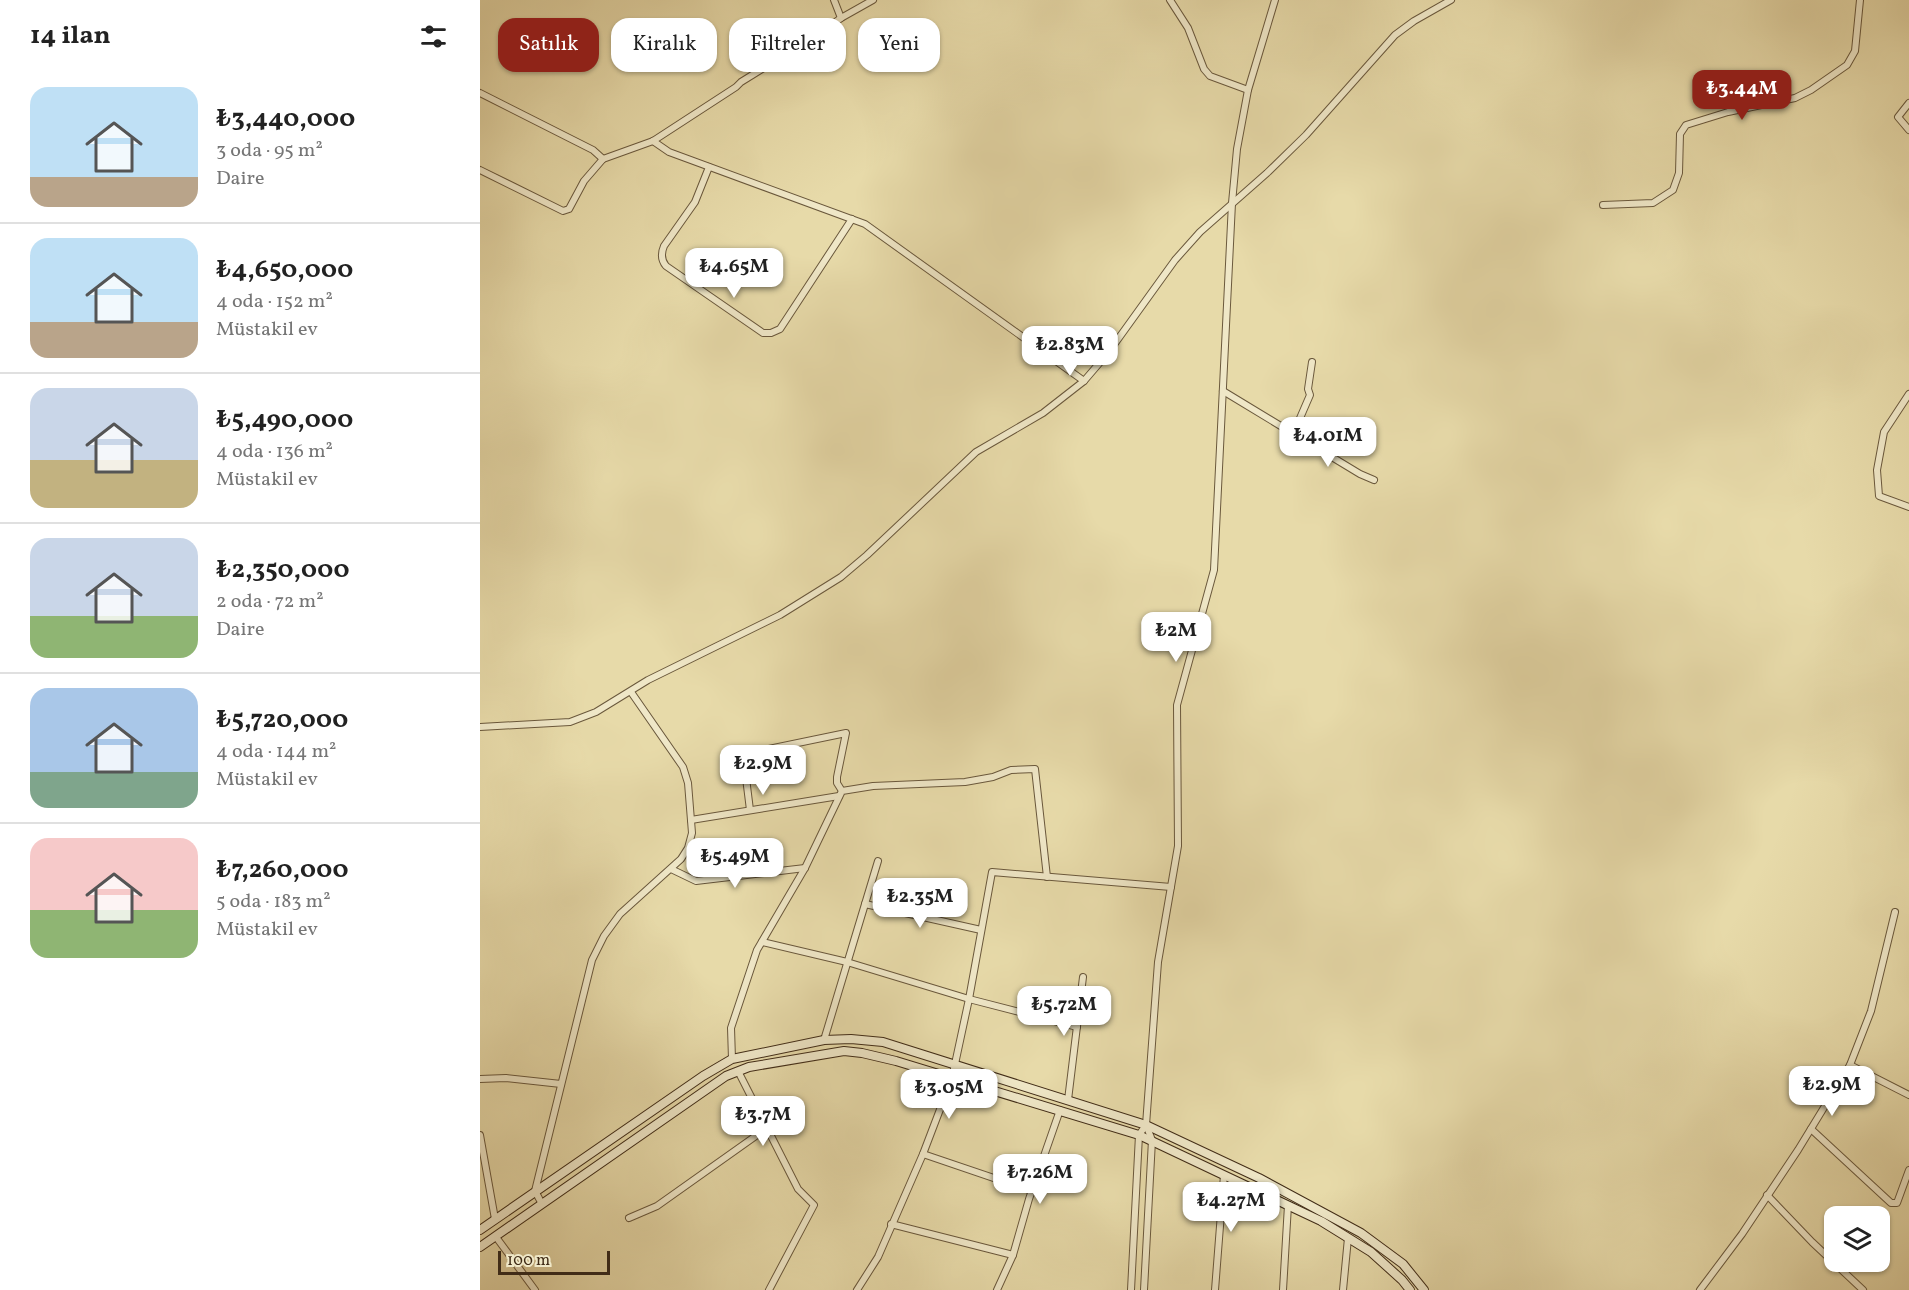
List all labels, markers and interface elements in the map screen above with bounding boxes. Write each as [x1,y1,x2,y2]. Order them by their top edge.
text: 14 ilan [30,18,111,54]
chip: Satılık [498,18,599,72]
chip: Kiralık [611,18,717,72]
chip: Filtreler [729,18,846,72]
chip: Yeni [858,18,940,72]
icon: filters [417,20,450,53]
pin: ₺3.44M [1693,70,1791,121]
text: ₺3.44M [1706,75,1778,103]
text: ₺3,440,000 [216,101,355,137]
icon: home [78,111,150,183]
text: 3 oda · 95 m² [216,137,323,165]
text: Daire [216,165,264,193]
pin: ₺4.65M [685,248,783,299]
text: ₺4,650,000 [216,252,353,288]
text: ₺4.65M [699,253,769,281]
icon: home [78,262,150,334]
text: 4 oda · 152 m² [216,288,333,316]
text: Müstakil ev [216,316,318,344]
pin: ₺2.83M [1021,326,1119,377]
text: ₺2.83M [1036,331,1104,359]
text: ₺5,490,000 [216,402,353,438]
icon: home [78,412,150,484]
pin: ₺4.01M [1279,417,1377,468]
text: ₺4.01M [1293,422,1363,450]
text: 4 oda · 136 m² [216,438,333,466]
text: Müstakil ev [216,466,318,494]
text: ₺2,350,000 [216,552,350,588]
icon: home [78,562,150,634]
text: 2 oda · 72 m² [216,588,324,616]
pin: ₺2M [1147,612,1205,663]
text: Daire [216,616,264,644]
text: ₺2M [1155,617,1197,645]
text: ₺5,720,000 [216,702,348,738]
icon: home [78,712,150,784]
text: 4 oda · 144 m² [216,738,336,766]
pin: ₺2.9M [721,745,805,796]
text: ₺2.9M [734,750,792,778]
text: Müstakil ev [216,766,318,794]
pin: ₺5.49M [686,838,784,889]
text: ₺5.49M [700,843,770,871]
text: ₺7,260,000 [216,852,349,888]
icon: home [78,862,150,934]
pin: ₺2.35M [871,878,969,929]
text: ₺2.35M [887,883,953,911]
text: 5 oda · 183 m² [216,888,331,916]
text: Müstakil ev [216,916,318,944]
pin: ₺5.72M [1015,986,1113,1037]
text: ₺5.72M [1031,991,1097,1019]
pin: ₺2.9M [1790,1066,1874,1117]
pin: ₺3.05M [900,1069,998,1120]
text: ₺2.9M [1803,1071,1861,1099]
text: ₺3.05M [915,1074,983,1102]
pin: ₺3.7M [721,1096,805,1147]
text: ₺3.7M [735,1101,791,1129]
pin: ₺7.26M [991,1154,1089,1205]
text: ₺7.26M [1007,1159,1073,1187]
pin: ₺4.27M [1182,1182,1280,1233]
text: ₺4.27M [1197,1187,1265,1215]
map controls [1824,1206,1890,1272]
button: layers [1824,1206,1890,1272]
scale bar [498,1248,610,1276]
text: 100 m [507,1250,550,1272]

